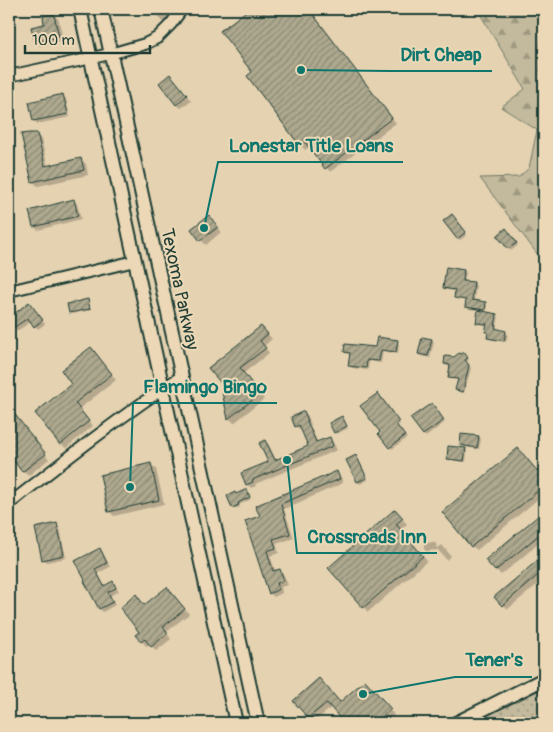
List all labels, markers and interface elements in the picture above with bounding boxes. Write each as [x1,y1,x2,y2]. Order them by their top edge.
scale bar [25,22,150,54]
text: 100 m [32,31,75,50]
callout: Dirt Cheap [390,37,492,71]
text: Dirt Cheap [400,43,482,67]
callout: Lonestar Title Loans [218,128,403,162]
text: Lonestar Title Loans [229,134,394,158]
street label: Texoma Parkway [155,226,204,352]
callout: Flamingo Bingo [133,369,277,403]
text: Flamingo Bingo [143,375,268,399]
callout: Crossroads Inn [297,519,437,553]
text: Crossroads Inn [307,525,427,549]
callout: Tener's [455,643,532,677]
text: Tener's [464,648,523,672]

